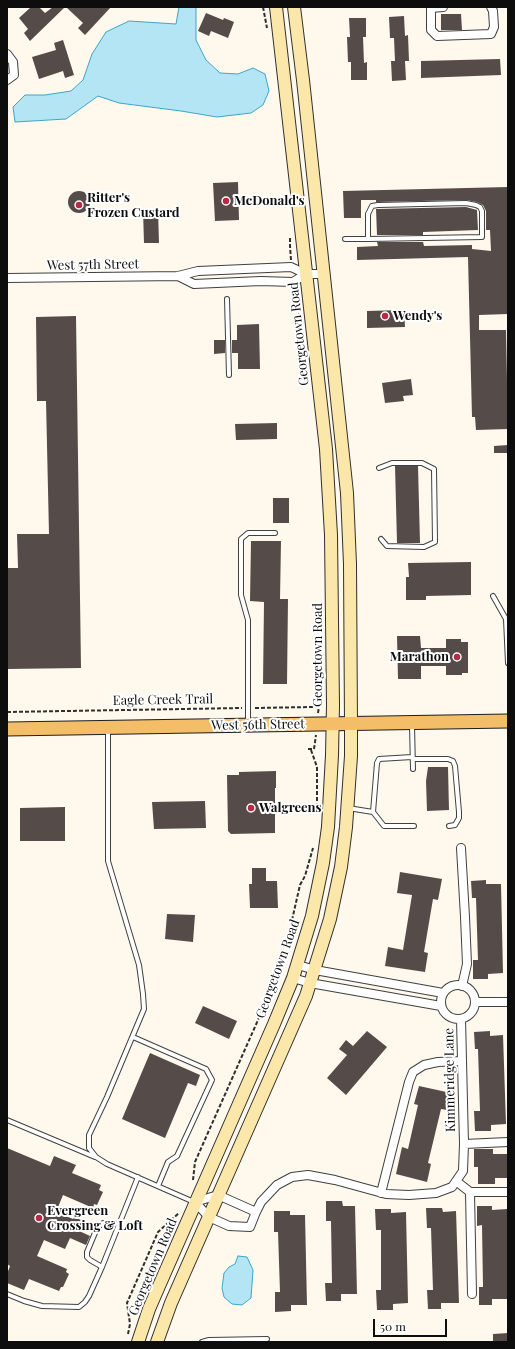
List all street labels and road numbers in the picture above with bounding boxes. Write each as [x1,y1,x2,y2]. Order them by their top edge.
street label: West 57th Street [47,256,139,274]
street label: Georgetown Road [286,281,312,387]
street label: Georgetown Road [310,603,326,707]
street label: Eagle Creek Trail [113,691,213,709]
street label: West 56th Street [211,716,305,734]
street label: Georgetown Road [253,917,303,1021]
street label: Kimmeridge Lane [441,1028,459,1132]
street label: Georgetown Road [125,1216,181,1318]

